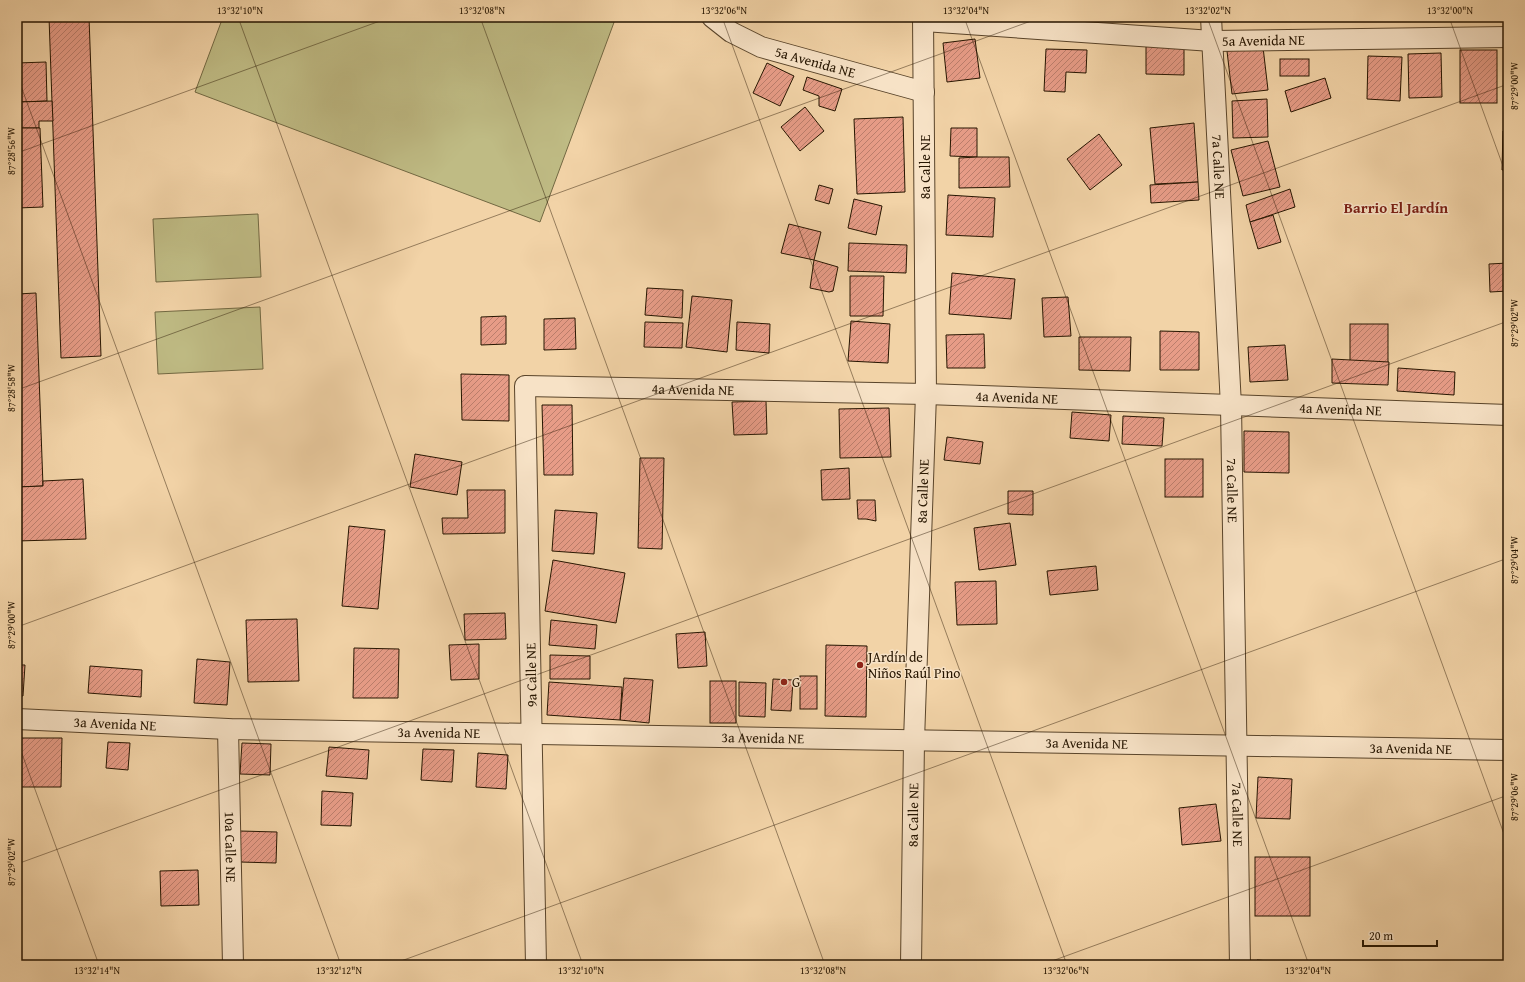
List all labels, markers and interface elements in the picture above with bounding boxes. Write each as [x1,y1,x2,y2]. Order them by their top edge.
text: 13°32'10"N [217,3,263,18]
text: 13°32'08"N [459,3,505,18]
text: 13°32'06"N [701,3,747,18]
text: 13°32'04"N [943,3,989,18]
text: 13°32'02"N [1185,3,1231,18]
text: 13°32'00"N [1427,3,1473,18]
street label: 5a Avenida NE [1222,30,1305,51]
street label: 5a Avenida NE [773,41,858,83]
text: 87°29'00"W [1507,62,1522,110]
text: 87°28'56"W [4,127,19,175]
street label: 7a Calle NE [1207,134,1230,200]
street label: 8a Calle NE [915,135,935,199]
district label: Barrio El Jardín [1344,197,1448,218]
text: 87°29'02"W [1507,299,1522,347]
text: 87°28'58"W [4,364,19,412]
street label: 4a Avenida NE [651,379,734,400]
street label: 4a Avenida NE [975,386,1058,409]
street label: 4a Avenida NE [1299,397,1382,420]
street label: 7a Calle NE [1222,458,1243,523]
street label: 8a Calle NE [912,459,934,524]
text: 87°29'04"W [1507,536,1522,584]
text: 87°29'00"W [4,601,19,649]
street label: 9a Calle NE [520,643,542,707]
place label: JArdín de Niños Raúl Pino [866,647,960,683]
marker: JArdín de Niños Raúl Pino [855,660,865,670]
place label: G [792,672,800,692]
marker: G [779,677,789,687]
street label: 3a Avenida NE [73,712,157,736]
street label: 3a Avenida NE [397,722,480,743]
street label: 3a Avenida NE [721,727,804,748]
street label: 3a Avenida NE [1045,732,1128,754]
street label: 3a Avenida NE [1369,738,1452,759]
text: 87°29'06"W [1507,773,1522,821]
street label: 7a Calle NE [1227,782,1248,847]
street label: 8a Calle NE [903,783,923,847]
street label: 10a Calle NE [220,811,241,883]
text: 87°29'02"W [4,838,19,886]
scale bar [1363,922,1437,948]
text: 20 m [1369,927,1393,944]
text: 13°32'14"N [74,963,120,978]
text: 13°32'12"N [316,963,362,978]
text: 13°32'10"N [558,963,604,978]
text: 13°32'08"N [800,963,846,978]
text: 13°32'06"N [1043,963,1089,978]
text: 13°32'04"N [1285,963,1331,978]

